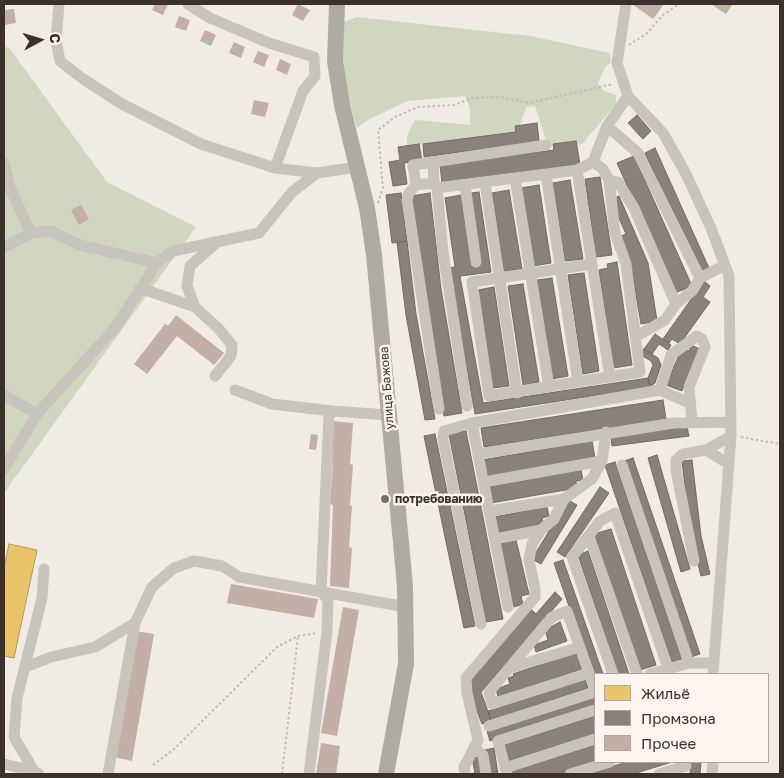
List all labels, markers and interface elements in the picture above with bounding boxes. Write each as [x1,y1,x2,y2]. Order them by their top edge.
north arrow [15,15,65,65]
text: С [46,33,64,44]
street label: улица Бажова [377,346,397,430]
place label: потребованию [395,492,482,506]
marker: потребованию [379,493,391,505]
legend [594,673,769,763]
text: Жильё [641,684,690,702]
text: Промзона [641,709,716,727]
text: Прочее [641,734,696,752]

